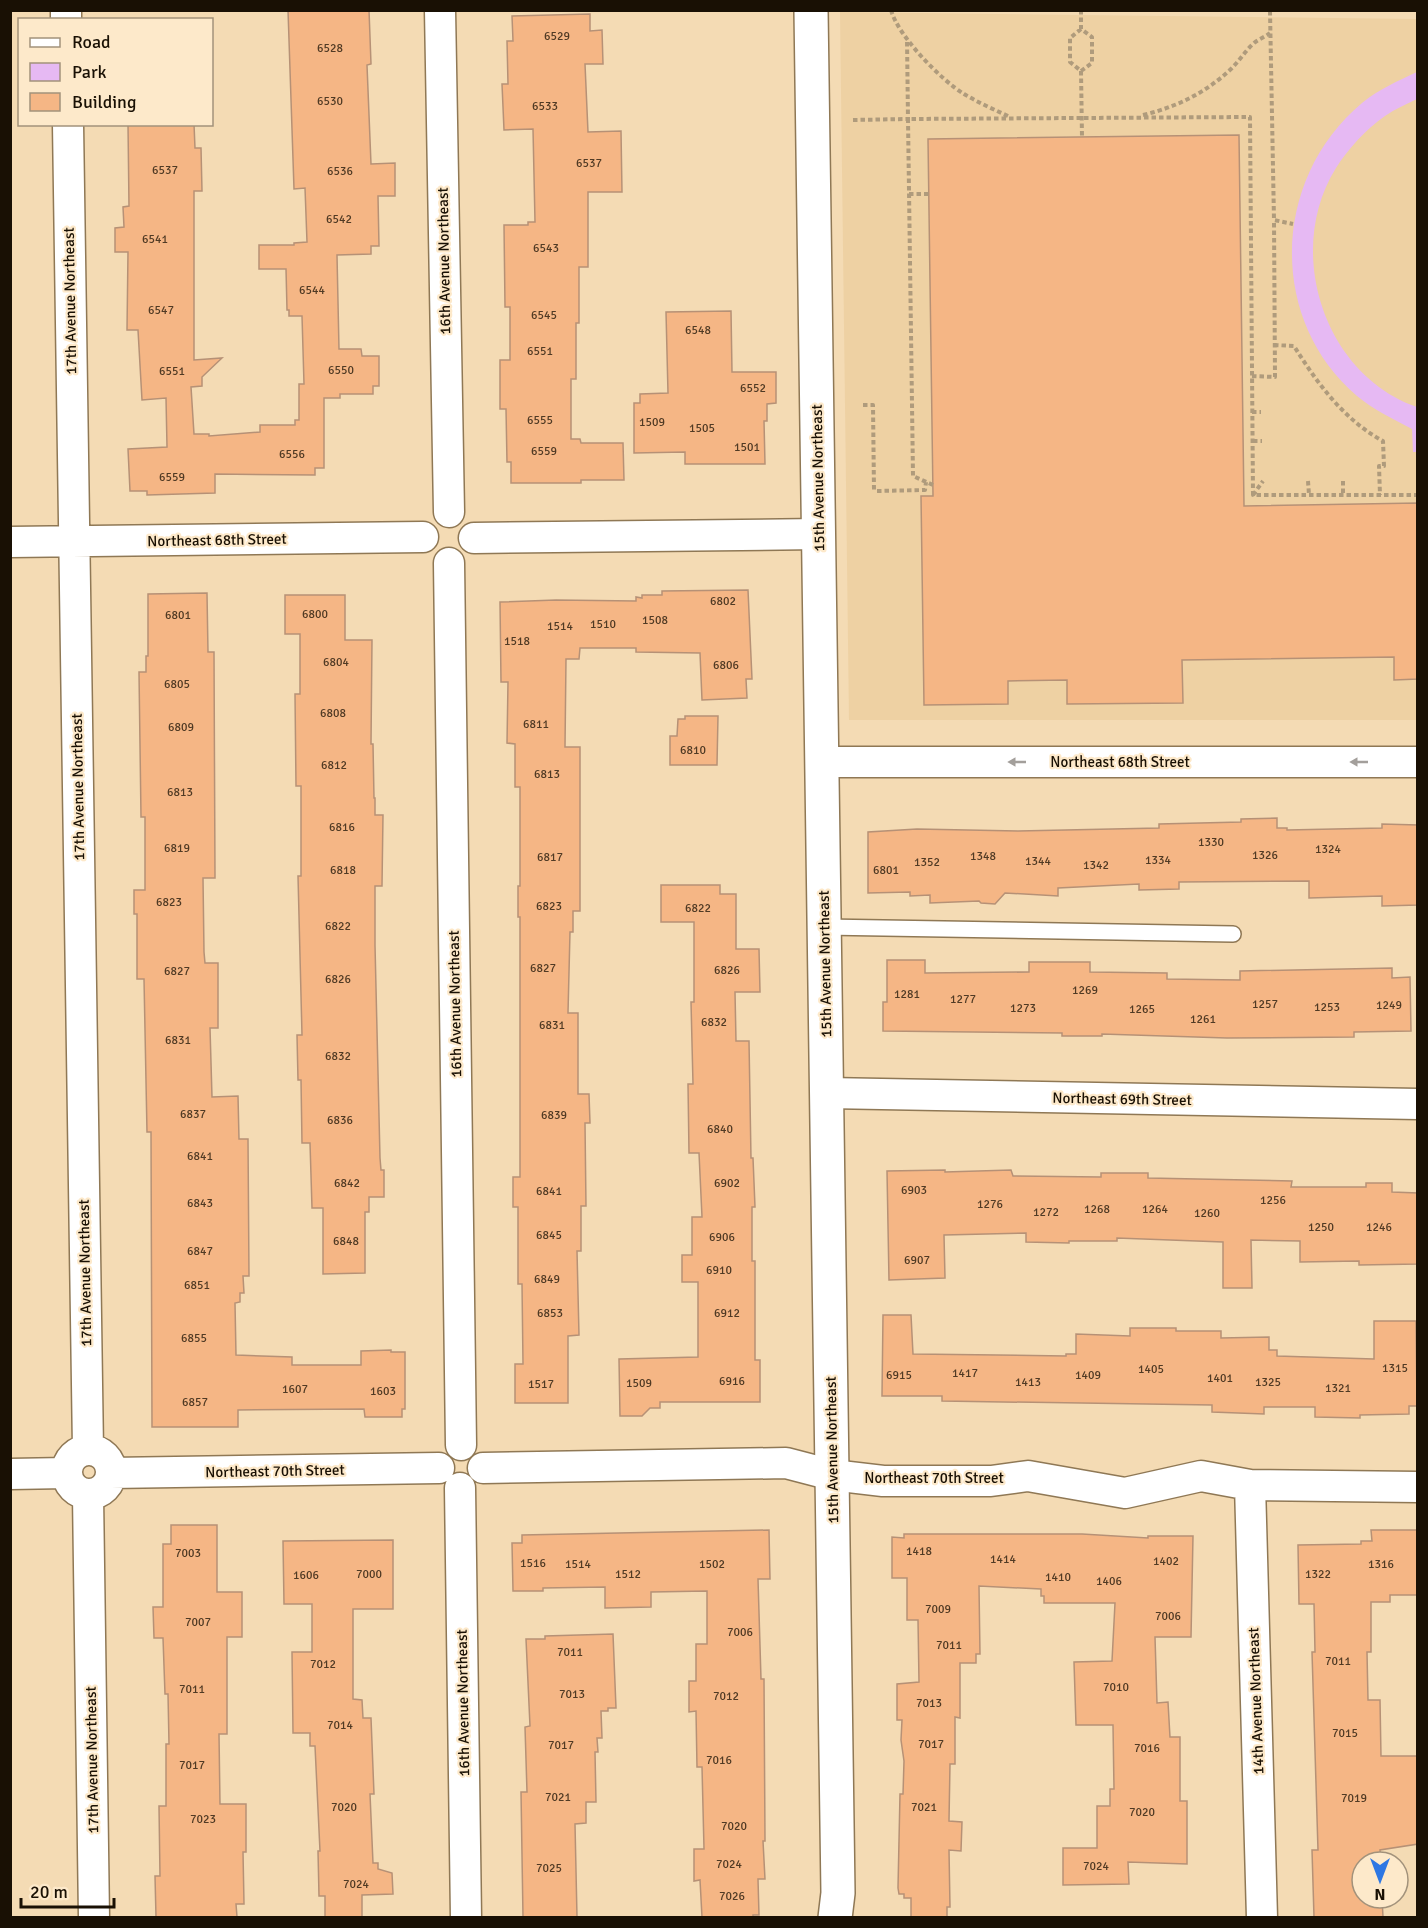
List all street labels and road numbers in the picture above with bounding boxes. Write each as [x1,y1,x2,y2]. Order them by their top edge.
street label: 16th Avenue Northeast [434,187,454,335]
street label: 17th Avenue Northeast [60,227,80,375]
street label: 15th Avenue Northeast [808,404,828,552]
street label: Northeast 68th Street [147,530,287,550]
street label: 17th Avenue Northeast [68,713,88,861]
street label: Northeast 68th Street [1050,753,1190,771]
street label: 15th Avenue Northeast [815,890,835,1038]
street label: 16th Avenue Northeast [445,930,465,1078]
street label: Northeast 69th Street [1052,1089,1192,1109]
street label: 17th Avenue Northeast [75,1199,95,1347]
street label: 15th Avenue Northeast [822,1376,842,1524]
street label: Northeast 70th Street [205,1461,345,1481]
street label: Northeast 70th Street [864,1469,1004,1487]
street label: 14th Avenue Northeast [1244,1627,1268,1775]
street label: 16th Avenue Northeast [453,1629,473,1777]
street label: 17th Avenue Northeast [82,1686,102,1834]

